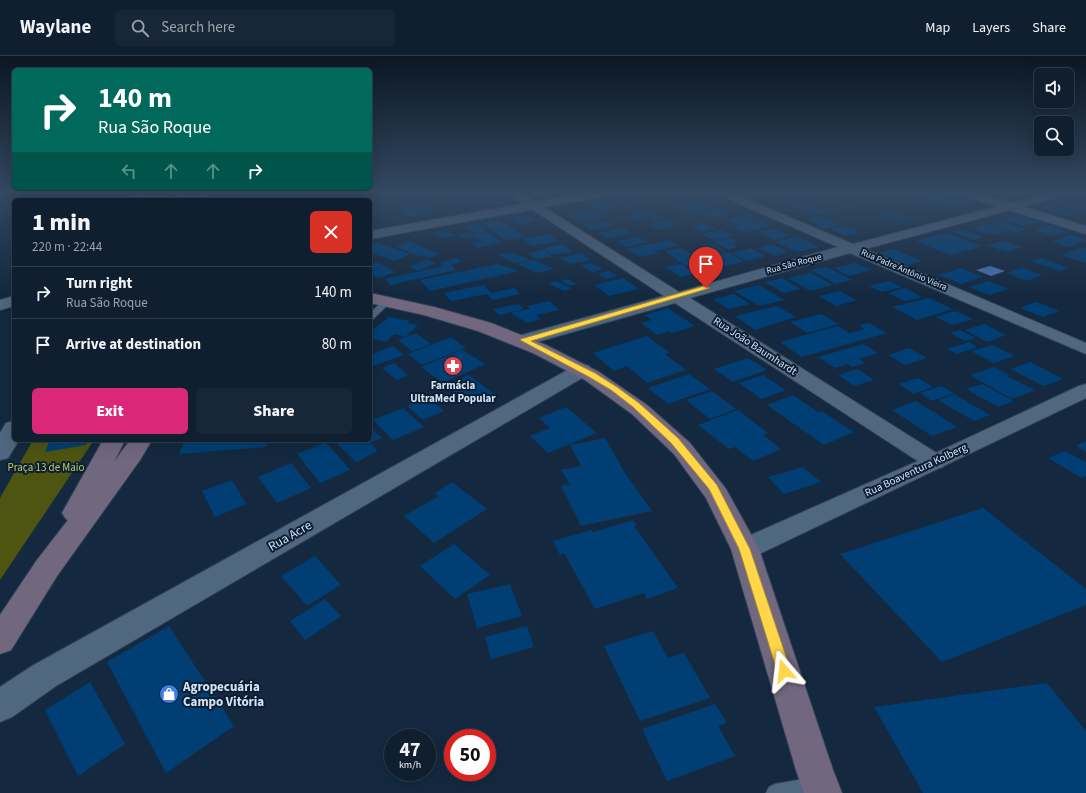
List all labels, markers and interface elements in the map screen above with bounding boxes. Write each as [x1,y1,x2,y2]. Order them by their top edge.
search box [115,10,395,46]
text: Waylane [20,14,91,41]
icon: search [129,17,151,39]
text: Search here [161,17,235,38]
text: Map [925,18,950,38]
text: Layers [972,18,1010,38]
text: Share [1032,18,1066,38]
map controls [1034,68,1074,156]
button: sound [1034,68,1074,108]
text: 140 m [98,78,172,118]
icon: right [32,84,84,136]
text: Rua São Roque [98,115,211,140]
button: search [1034,116,1074,156]
icon: left [118,160,140,182]
icon: ahead [160,160,182,182]
icon: ahead [202,160,224,182]
icon: right [244,160,266,182]
text: 1 min [32,205,91,240]
button: close [310,211,352,253]
text: 220 m · 22:44 [32,238,102,256]
street label: Rua Padre Antônio Vieira [859,246,949,294]
pin [689,247,723,288]
street label: Rua São Roque [765,250,824,278]
icon: arrive [695,253,717,275]
text: Turn right [66,273,132,294]
icon: right [32,282,54,304]
text: 140 m [314,282,352,303]
text: Rua São Roque [66,294,148,312]
street label: Rua João Baumhardt [710,313,800,379]
icon: arrive [32,334,54,356]
text: Arrive at destination [66,334,201,355]
text: 80 m [322,334,352,355]
pharmacy icon: Farmácia UltraMed Popular [442,355,464,377]
place label: Farmácia UltraMed Popular [410,378,496,406]
button: Exit [32,388,188,434]
button: Share [196,388,352,434]
street label: Rua Boaventura Kolberg [862,440,970,500]
park label: Praça 13 de Maio [7,460,85,475]
street label: Rua Acre [265,516,315,556]
position arrow [763,650,805,692]
place label: Agropecuária Campo Vitória [182,678,264,711]
shop icon: Agropecuária Campo Vitória [158,683,180,705]
speed limit sign: 50 [444,729,496,781]
text: 47 [399,736,421,764]
text: km/h [399,758,421,772]

